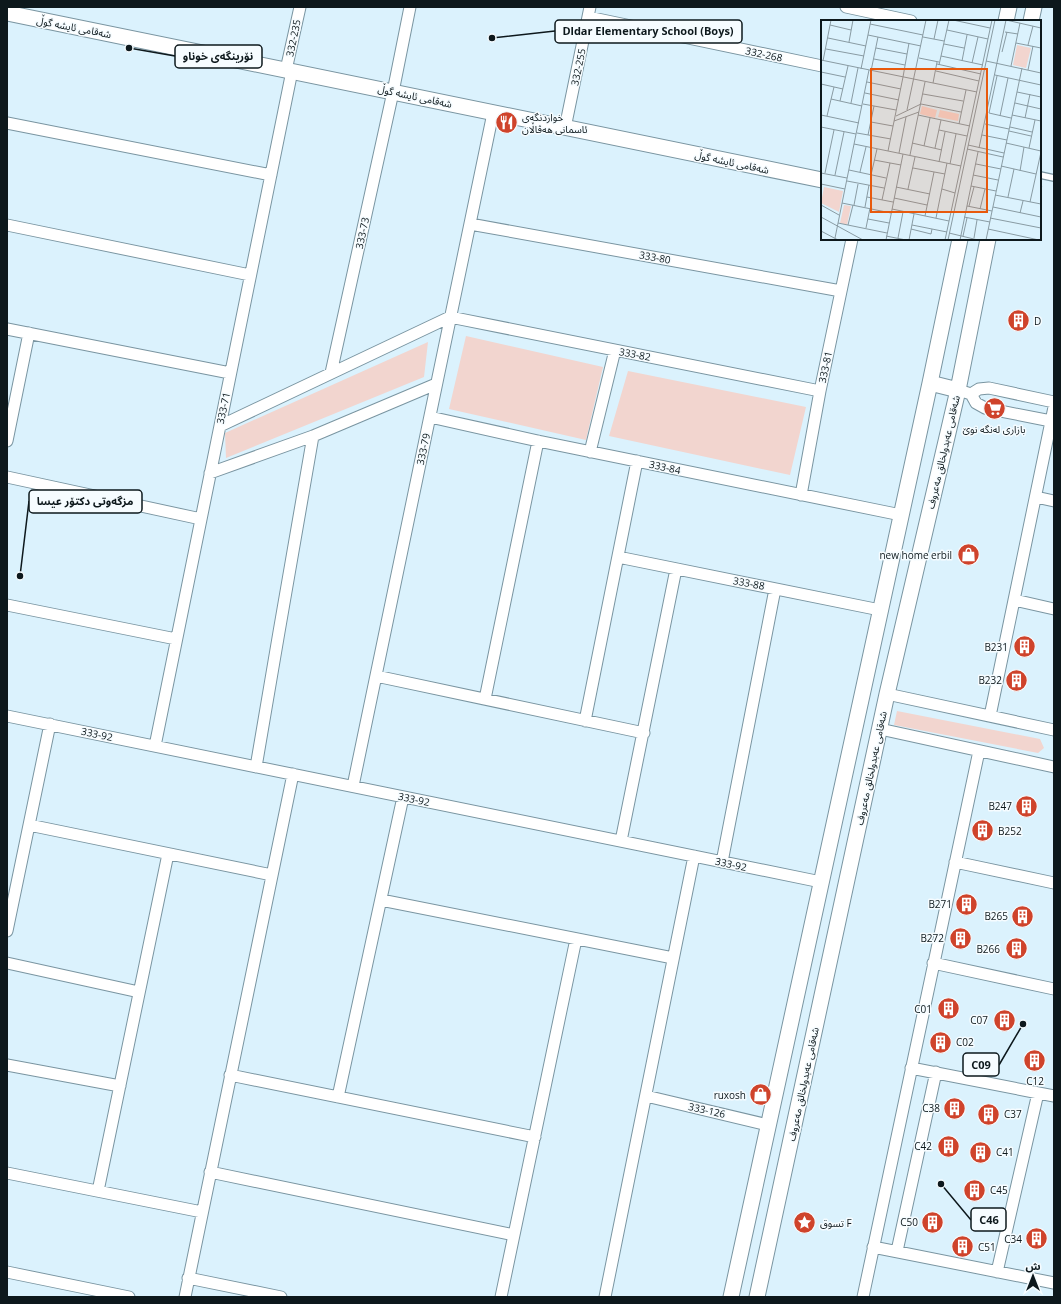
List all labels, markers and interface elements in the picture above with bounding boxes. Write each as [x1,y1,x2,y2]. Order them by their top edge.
street label: شەقامی ئایشە گوڵ [36,13,113,41]
street label: 332-235 [282,18,304,58]
callout: Dldar Elementary School (Boys) [555,20,742,43]
inset map [821,20,1041,240]
text: Dldar Elementary School (Boys) [562,23,734,38]
street label: 332-268 [744,43,784,65]
callout: نۆرینگەی خوناو [175,45,262,68]
street label: 332-255 [567,47,589,87]
text: نۆرینگەی خوناو [183,48,253,63]
street label: شەقامی ئایشە گوڵ [377,81,454,111]
restaurant icon: خواردنگەی ئاسمانی هەڤاڵان [494,110,520,136]
place label: خواردنگەی ئاسمانی هەڤاڵان [522,110,588,136]
street label: شەقامی ئایشە گوڵ [694,147,771,177]
street label: 333-73 [352,216,372,250]
street label: 333-80 [638,247,672,267]
building icon: D [1005,308,1031,334]
place label: D [1034,314,1041,328]
street label: 333-82 [618,344,652,364]
street label: 333-81 [815,350,835,384]
street label: 333-71 [213,391,233,425]
street label: شەقامی عەبدولخالق مەعروف [923,394,963,510]
supermarket icon: بازاری لەنگە نوێ [981,396,1007,422]
place label: بازاری لەنگە نوێ [963,422,1026,436]
street label: 333-79 [413,432,433,466]
street label: 333-84 [648,457,682,477]
callout: مزگەوتی دکتۆر عیسا [29,490,142,513]
text: مزگەوتی دکتۆر عیسا [37,493,133,508]
shop icon: new home erbil [955,542,981,568]
place label: new home erbil [879,548,952,562]
street label: 333-88 [732,573,766,593]
building icon: B231 [1011,634,1037,660]
place label: B231 [984,640,1008,654]
building icon: B232 [1004,667,1030,693]
place label: B232 [978,673,1002,687]
street label: شەقامی عەبدولخالق مەعروف [852,710,890,826]
street label: 333-92 [80,724,114,744]
street label: 333-92 [397,789,431,809]
building icon: B247 [1014,793,1040,819]
place label: B247 [988,799,1012,813]
building icon: B252 [970,818,996,844]
place label: B252 [998,824,1022,838]
street label: 333-92 [714,854,748,874]
building icon: B271 [954,891,980,917]
place label: B271 [928,897,952,911]
building icon: B265 [1010,903,1036,929]
place label: B265 [984,909,1008,923]
building icon: B272 [947,925,973,951]
place label: B272 [920,931,944,945]
building icon: B266 [1003,936,1029,962]
place label: B266 [976,942,1000,956]
building icon: C01 [935,996,961,1022]
place label: C01 [914,1002,932,1016]
building icon: C07 [991,1007,1017,1033]
place label: C07 [970,1013,988,1027]
street label: شەقامی عەبدولخالق مەعروف [784,1026,822,1142]
building icon: C02 [928,1029,954,1055]
place label: C02 [956,1035,974,1049]
building icon: C12 [1022,1048,1048,1074]
callout: C09 [963,1053,999,1076]
text: C09 [971,1057,991,1072]
place label: C12 [1026,1074,1044,1088]
shop icon: ruxosh [748,1082,774,1108]
place label: ruxosh [714,1088,746,1102]
building icon: C38 [942,1095,968,1121]
street label: 333-126 [687,1099,727,1121]
place label: C38 [922,1101,940,1115]
building icon: C37 [975,1101,1001,1127]
place label: C37 [1004,1107,1022,1121]
building icon: C42 [935,1133,961,1159]
place label: C42 [914,1139,932,1153]
building icon: C41 [968,1139,994,1165]
place label: C41 [996,1145,1014,1159]
building icon: C45 [961,1177,987,1203]
place label: C45 [990,1183,1008,1197]
callout: C46 [971,1208,1006,1231]
building icon: C50 [920,1209,946,1235]
place icon: تسوق F [792,1210,818,1236]
text: C46 [979,1212,999,1227]
place label: C50 [900,1215,918,1229]
place label: تسوق F [820,1216,852,1230]
building icon: C34 [1024,1226,1050,1252]
place label: C34 [1004,1232,1022,1246]
building icon: C51 [950,1234,976,1260]
place label: C51 [978,1240,996,1254]
north arrow [1013,1256,1053,1296]
text: ش [1025,1258,1041,1273]

